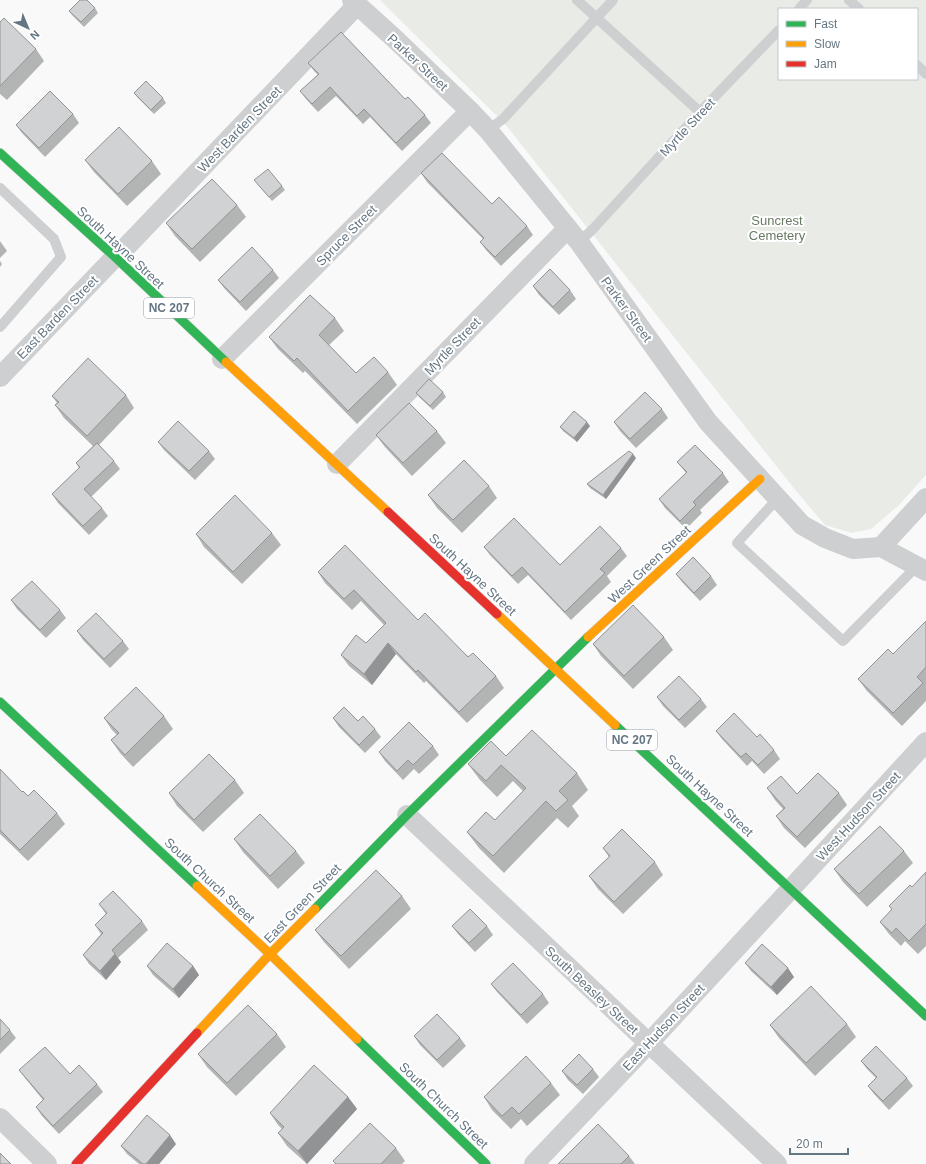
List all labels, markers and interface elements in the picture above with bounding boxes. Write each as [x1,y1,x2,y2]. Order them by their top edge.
north arrow [8,8,48,48]
legend [778,8,918,80]
text: Fast [814,17,838,31]
text: N [28,28,42,42]
street label: Parker Street [385,31,451,94]
text: Slow [814,37,840,51]
text: Jam [814,57,837,71]
street label: West Barden Street [195,83,284,175]
street label: Myrtle Street [657,95,718,159]
street label: Spruce Street [313,202,380,269]
street label: South Hayne Street [74,203,168,292]
park label: Suncrest Cemetery [749,213,806,243]
street label: East Barden Street [14,272,101,362]
street label: Parker Street [598,274,655,345]
road number: NC 207 [144,298,194,318]
street label: Myrtle Street [421,314,484,378]
street label: West Green Street [605,522,694,606]
street label: South Hayne Street [426,530,520,619]
road number: NC 207 [607,730,657,750]
street label: South Hayne Street [663,751,757,840]
street label: West Hudson Street [813,768,904,864]
street label: South Church Street [161,835,258,926]
street label: East Green Street [261,860,344,946]
street label: South Beasley Street [542,943,642,1038]
street label: East Hudson Street [619,981,708,1074]
street label: South Church Street [396,1059,492,1152]
scale bar [790,1130,848,1156]
text: 20 m [796,1137,823,1151]

